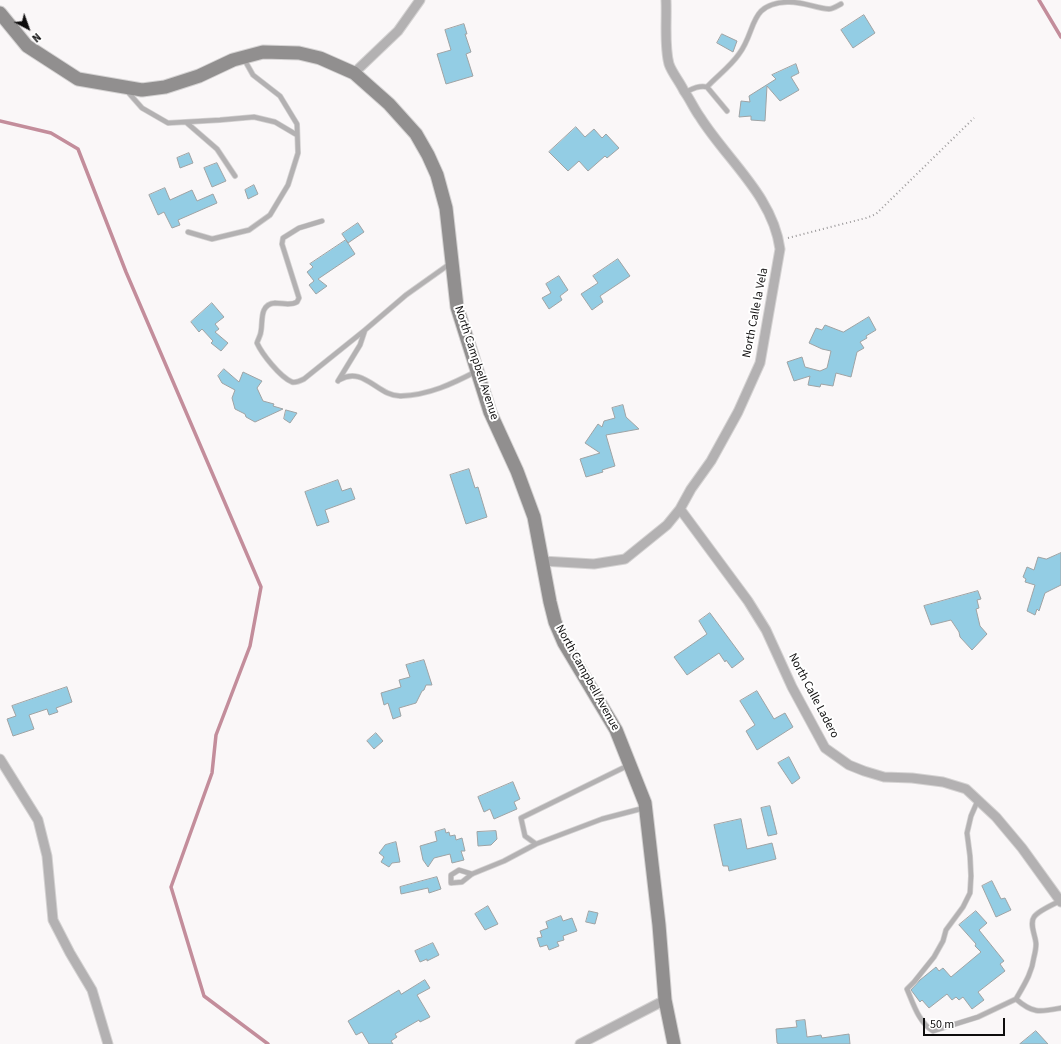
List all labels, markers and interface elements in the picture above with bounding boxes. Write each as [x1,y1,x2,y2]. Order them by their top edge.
north arrow [8,8,48,48]
text: N [29,29,44,45]
street label: North Calle la Vela [740,267,772,359]
street label: North Campbell Avenue [451,304,501,422]
street label: North Campbell Avenue [552,622,622,734]
street label: North Calle Ladero [785,651,841,741]
scale bar [925,1010,1007,1036]
text: 50 m [930,1016,954,1033]

